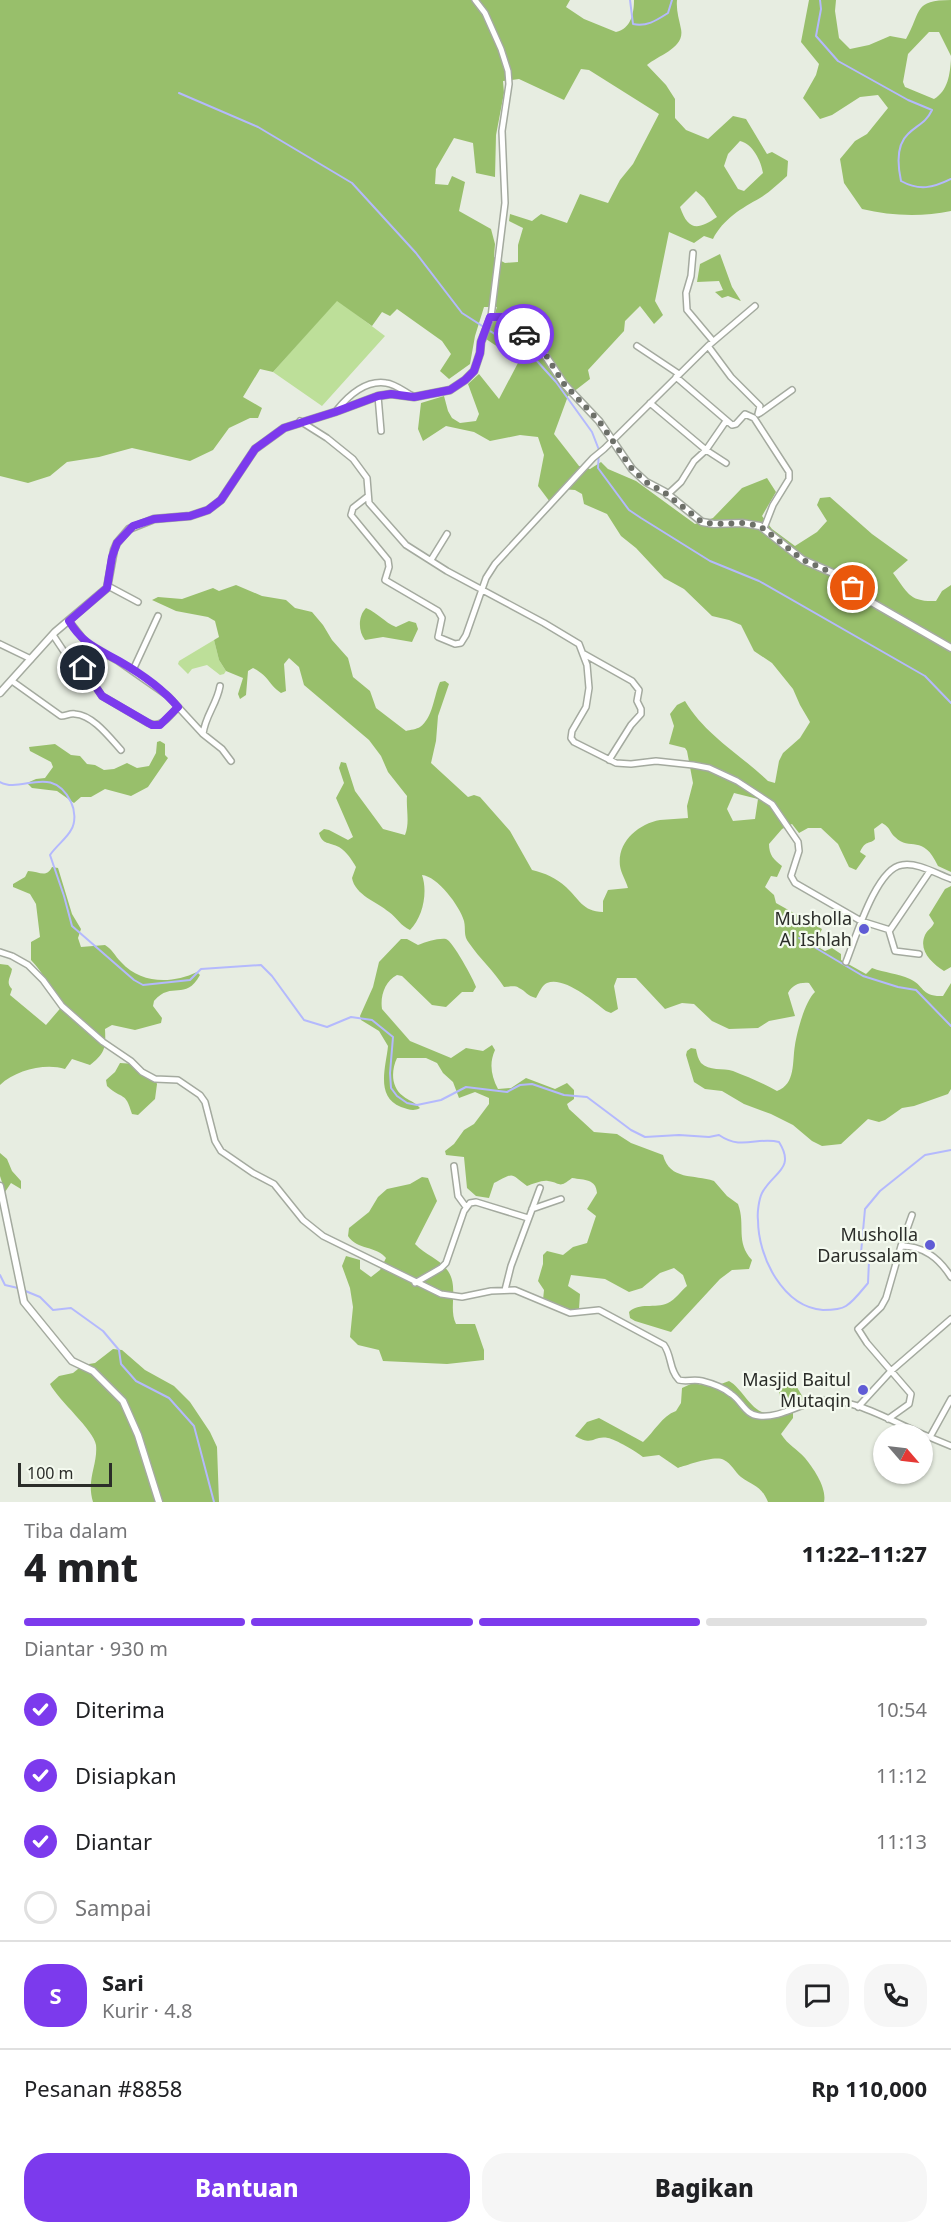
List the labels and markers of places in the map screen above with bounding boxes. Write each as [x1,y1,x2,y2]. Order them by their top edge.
pin [827,562,878,613]
pin [57,642,108,693]
place label: Musholla Al Ishlah [775,906,852,951]
marker: Musholla Al Ishlah [857,922,871,936]
place label: Musholla Darussalam [817,1222,918,1267]
marker: Musholla Darussalam [923,1238,937,1252]
place label: Masjid Baitul Mutaqin [742,1367,851,1412]
marker: Masjid Baitul Mutaqin [856,1383,870,1397]

